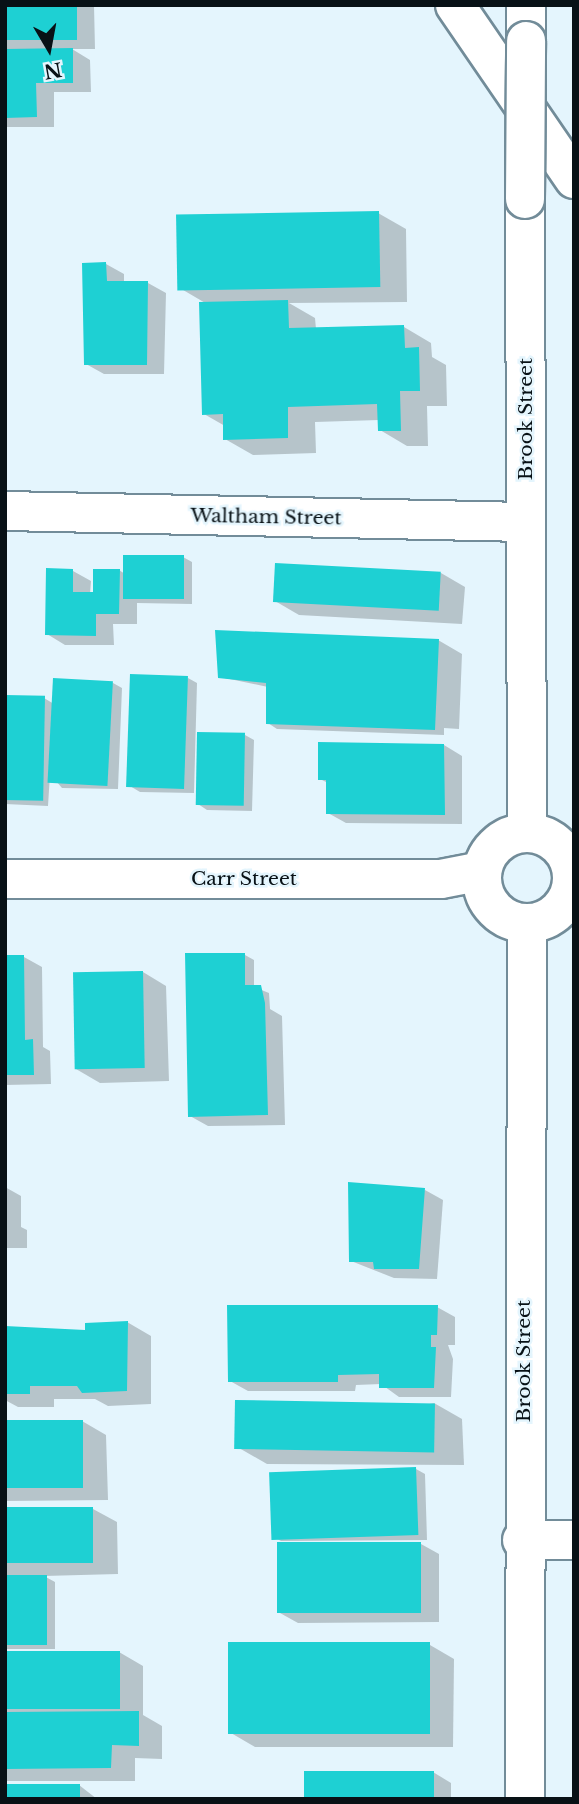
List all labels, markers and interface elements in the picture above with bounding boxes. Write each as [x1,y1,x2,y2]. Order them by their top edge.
north arrow [14,14,84,84]
text: N [42,57,64,83]
street label: Brook Street [515,358,537,480]
street label: Waltham Street [190,504,342,530]
street label: Carr Street [191,868,297,890]
street label: Brook Street [513,1300,535,1422]

